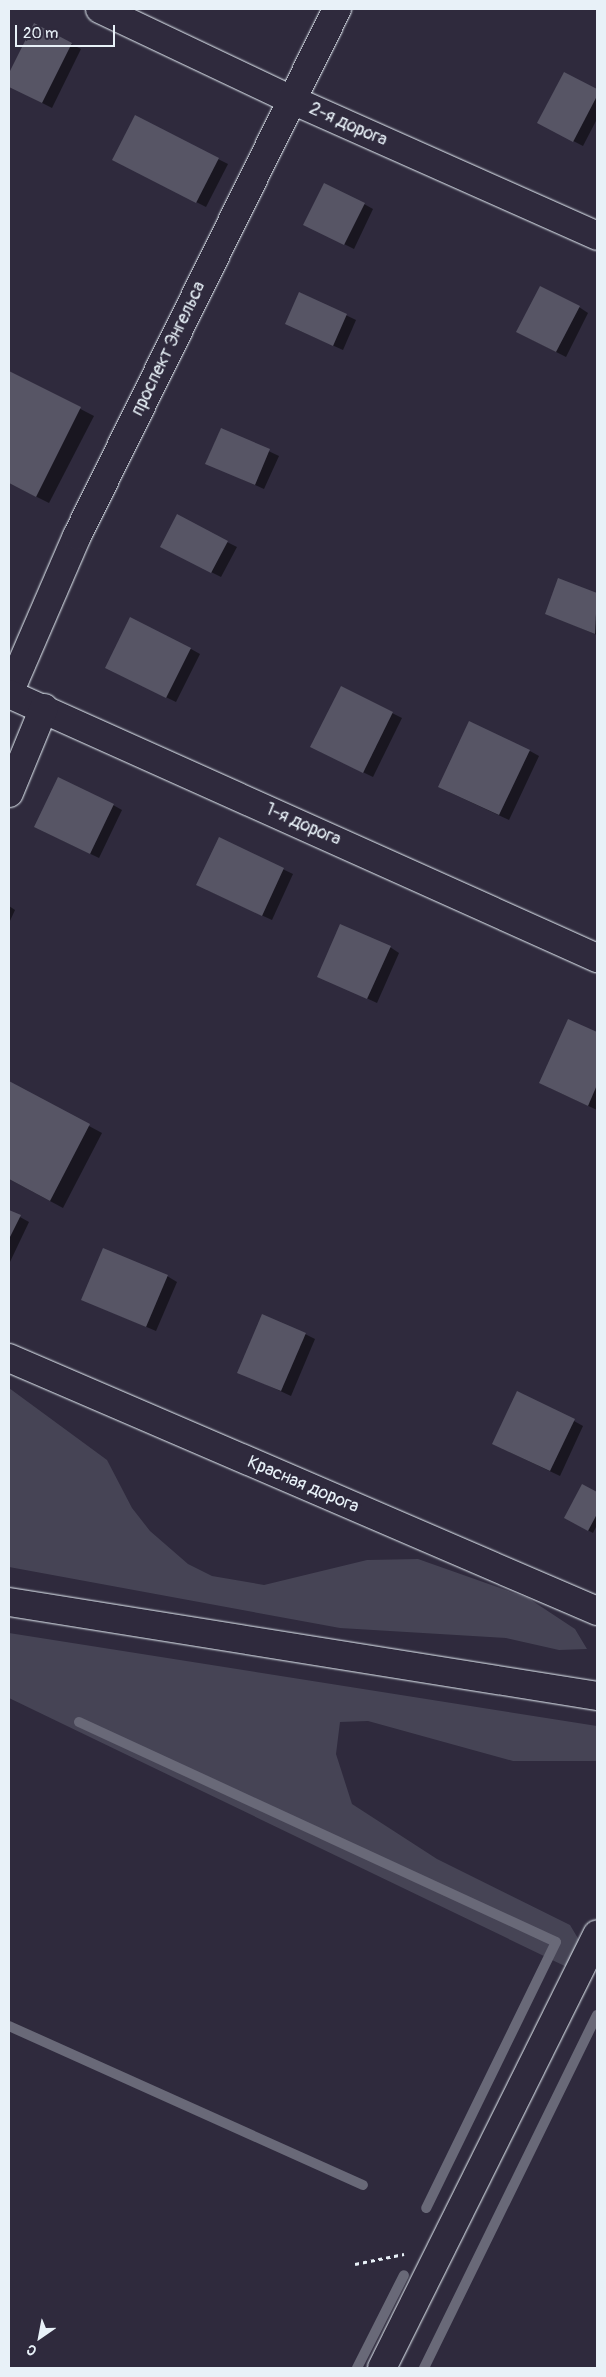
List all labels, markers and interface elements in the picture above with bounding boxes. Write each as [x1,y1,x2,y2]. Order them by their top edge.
scale bar [18,15,118,47]
text: 20 m [23,24,58,43]
street label: 2-я дорога [306,98,390,152]
street label: проспект Энгельса [127,278,211,420]
street label: 1-я дорога [262,799,344,851]
street label: Красная дорога [244,1452,362,1518]
north arrow [15,2312,65,2362]
text: С [23,2341,40,2359]

